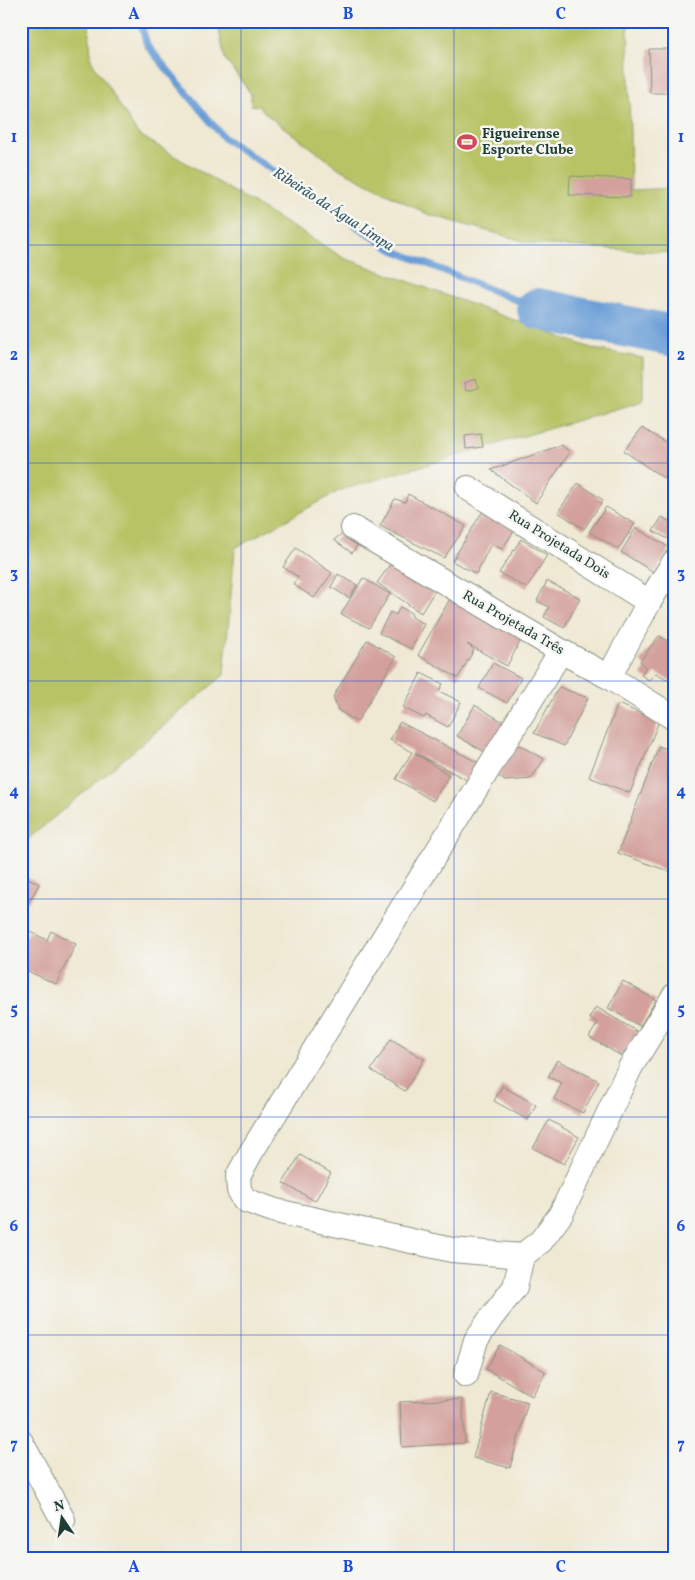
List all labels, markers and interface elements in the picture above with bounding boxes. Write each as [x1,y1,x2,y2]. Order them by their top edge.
text: A [128,4,140,26]
text: B [343,4,354,26]
text: C [556,4,566,26]
place label: Figueirense Esporte Clube [482,125,574,160]
text: 1 [11,127,17,149]
text: 1 [678,127,684,149]
sports icon: Figueirense Esporte Clube [456,131,478,153]
water label: Ribeirão da Água Limpa [269,163,397,257]
text: 2 [10,345,18,367]
text: 2 [677,345,685,367]
street label: Rua Projetada Dois [504,506,614,584]
text: 3 [10,563,18,585]
text: 3 [677,563,685,585]
street label: Rua Projetada Três [459,586,567,660]
text: 4 [9,781,19,803]
text: 4 [676,781,686,803]
text: 5 [10,999,18,1021]
text: 5 [677,999,685,1021]
text: 6 [10,1216,19,1238]
text: 6 [677,1216,686,1238]
text: 7 [10,1434,18,1456]
text: 7 [677,1434,685,1456]
north arrow [38,1492,88,1542]
text: N [52,1496,67,1517]
text: A [128,1557,140,1579]
text: B [343,1557,354,1579]
text: C [556,1557,566,1579]

